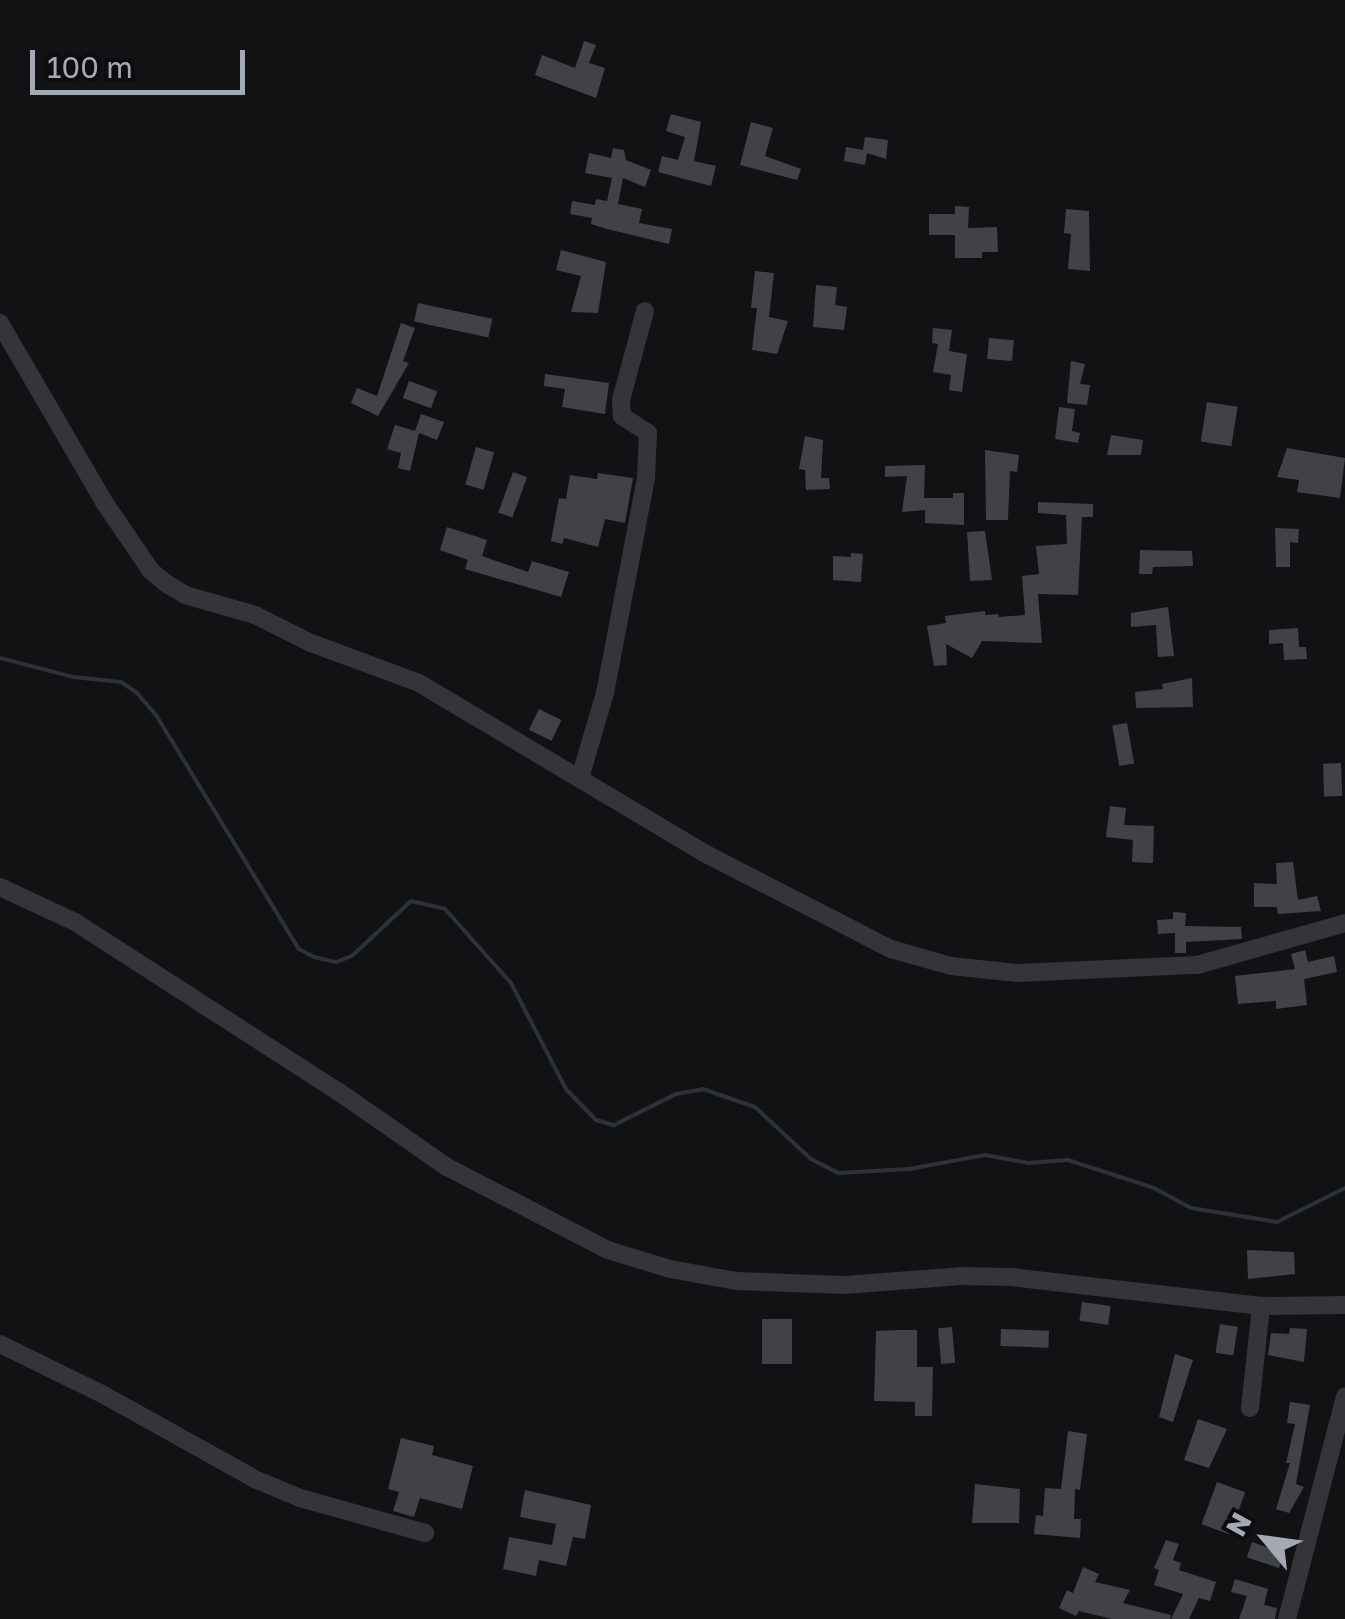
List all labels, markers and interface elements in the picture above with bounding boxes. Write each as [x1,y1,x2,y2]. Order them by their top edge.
scale bar [35,30,250,92]
text: 100 m [47,49,133,85]
north arrow [1215,1489,1315,1589]
text: N [1219,1507,1258,1542]

